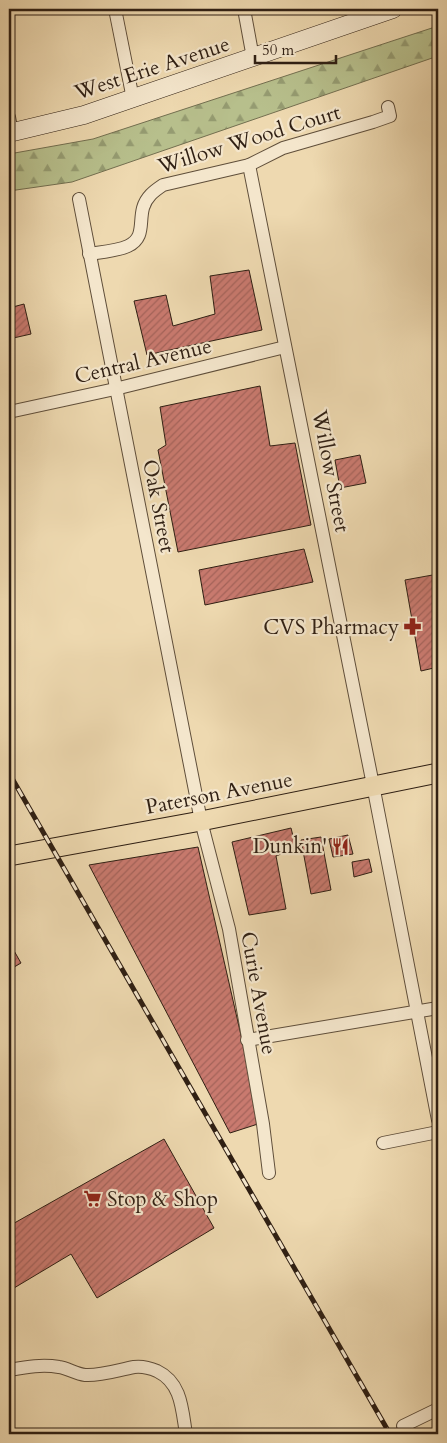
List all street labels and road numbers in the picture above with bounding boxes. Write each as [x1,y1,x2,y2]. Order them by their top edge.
street label: West Erie Avenue [70,30,234,108]
street label: Willow Wood Court [153,98,344,181]
street label: Central Avenue [72,332,215,391]
street label: Willow Street [304,406,357,535]
street label: Oak Street [135,457,182,556]
street label: Paterson Avenue [143,765,295,822]
street label: Curie Avenue [233,929,284,1057]

